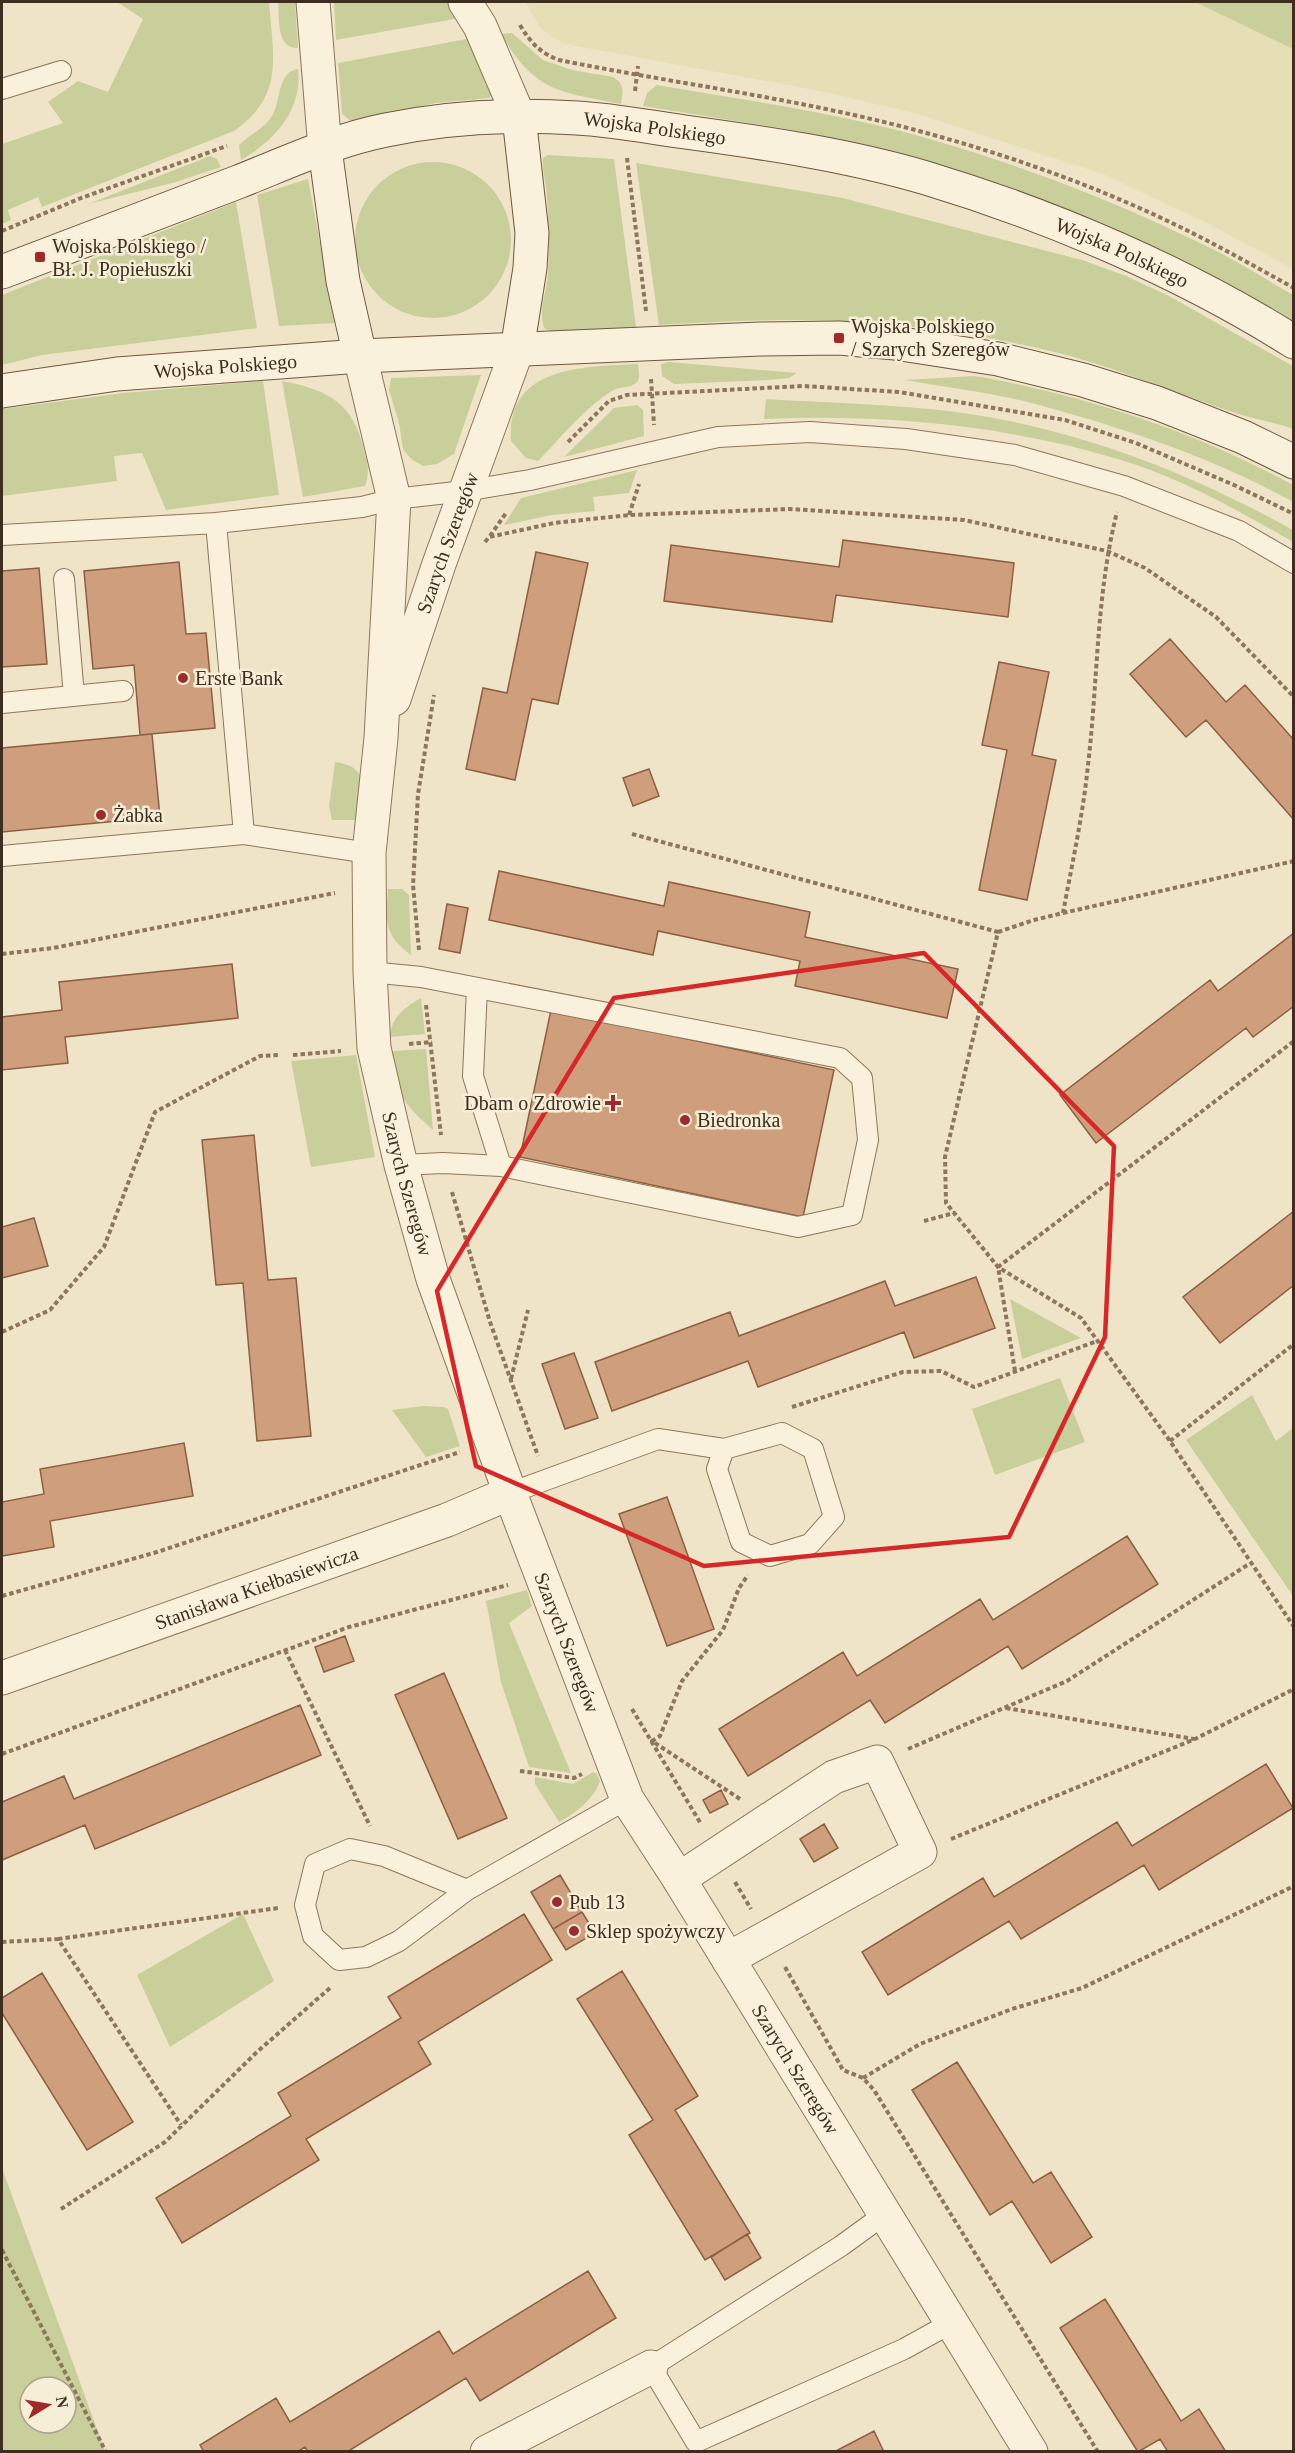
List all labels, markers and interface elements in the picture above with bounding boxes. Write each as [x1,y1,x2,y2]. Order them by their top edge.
street label: Wojska Polskiego [583,107,727,149]
street label: Wojska Polskiego [1052,213,1192,292]
place label: Wojska Polskiego / Bł. J. Popiełuszki [52,235,206,281]
marker: Wojska Polskiego / Bł. J. Popiełuszki [33,250,47,264]
place label: Wojska Polskiego / Szarych Szeregów [851,315,1010,361]
marker: Wojska Polskiego / Szarych Szeregów [832,331,846,345]
street label: Wojska Polskiego [153,350,298,382]
street label: Szarych Szeregów [412,469,483,616]
place label: Erste Bank [195,667,283,689]
marker: Erste Bank [176,671,190,685]
place label: Żabka [113,804,163,826]
marker: Żabka [94,808,108,822]
place label: Dbam o Zdrowie [464,1092,601,1114]
marker: Dbam o Zdrowie [606,1096,620,1110]
place label: Biedronka [697,1109,780,1131]
street label: Szarych Szeregów [378,1110,437,1259]
marker: Biedronka [678,1113,692,1127]
street label: Stanisława Kiełbasiewicza [152,1541,361,1634]
street label: Szarych Szeregów [530,1569,604,1716]
place label: Pub 13 [569,1891,625,1913]
marker: Pub 13 [550,1895,564,1909]
place label: Sklep spożywczy [586,1920,725,1943]
marker: Sklep spożywczy [567,1924,581,1938]
street label: Szarych Szeregów [748,2000,844,2138]
north arrow [18,2375,78,2435]
text: N [53,2395,72,2410]

